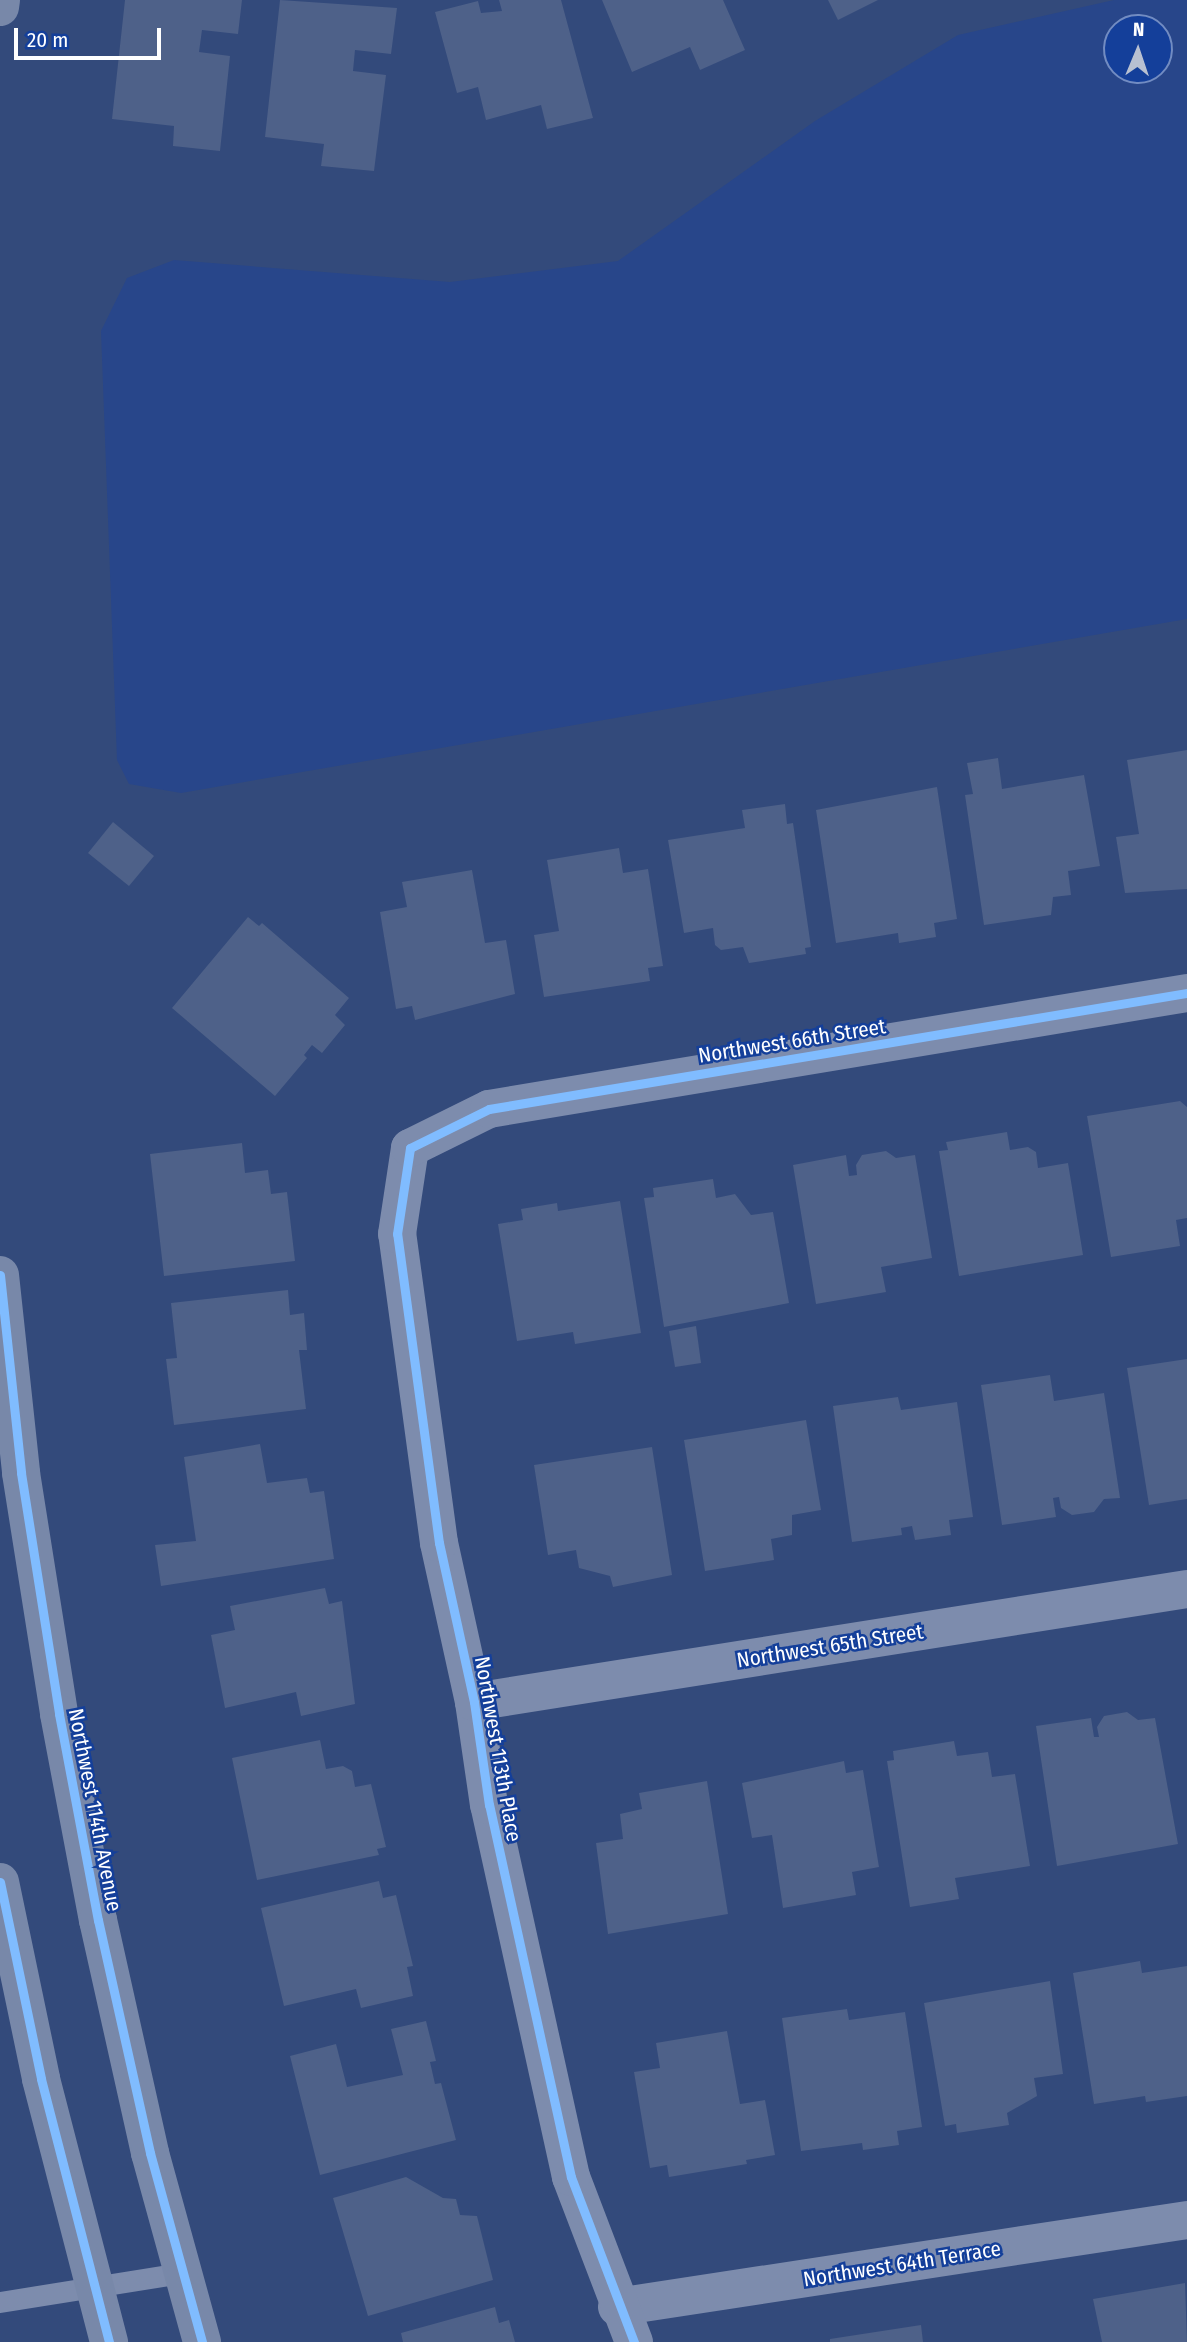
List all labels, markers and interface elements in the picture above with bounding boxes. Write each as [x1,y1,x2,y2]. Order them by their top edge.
scale bar [18,14,164,58]
north arrow [1103,14,1173,84]
text: N [1133,18,1145,41]
text: 20 m [27,27,68,53]
street label: Northwest 66th Street [697,1014,887,1068]
street label: Northwest 65th Street [735,1619,925,1673]
street label: Northwest 113th Place [469,1654,527,1844]
street label: Northwest 114th Avenue [63,1706,127,1914]
street label: Northwest 64th Terrace [801,2236,1003,2292]

